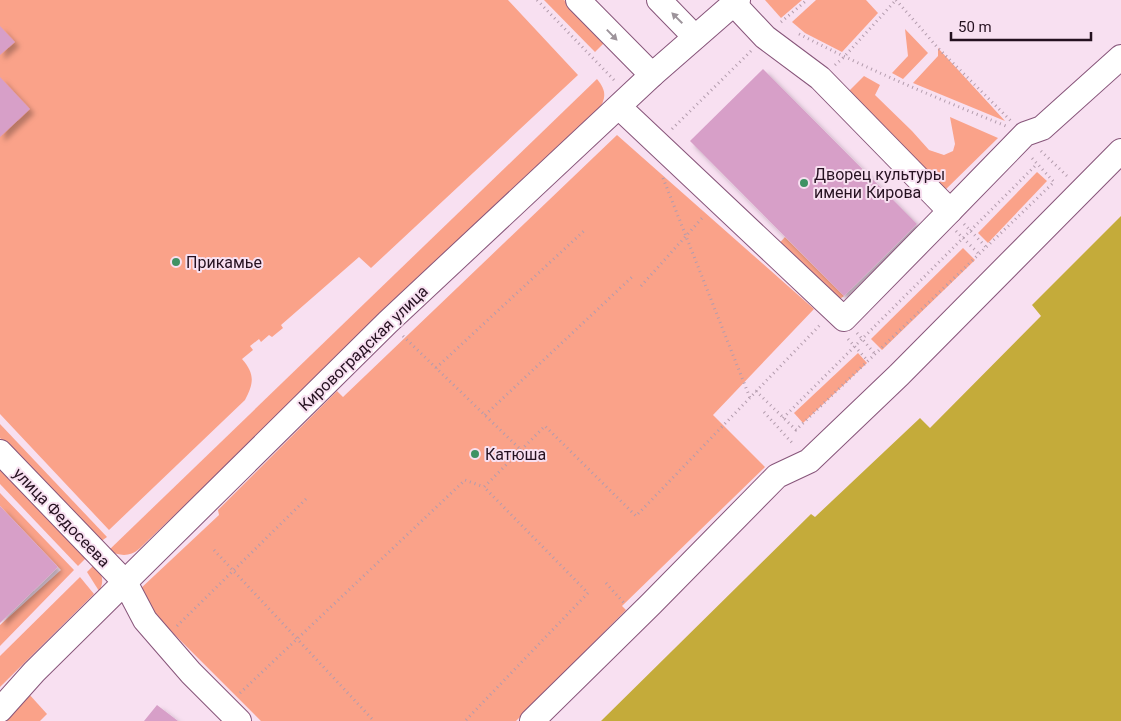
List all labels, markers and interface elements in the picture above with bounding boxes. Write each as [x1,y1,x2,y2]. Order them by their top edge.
scale bar [951,10,1091,42]
one-way arrow [671,13,683,25]
text: 50 m [958,18,992,36]
one-way arrow [606,29,618,41]
place label: Дворец культуры имени Кирова [814,165,945,202]
marker: Дворец культуры имени Кирова [798,177,810,189]
place label: Прикамье [186,253,262,272]
marker: Прикамье [170,256,182,268]
street label: Кировоградская улица [295,282,432,415]
place label: Катюша [485,445,546,464]
marker: Катюша [469,448,481,460]
street label: улица Федосеева [9,464,114,571]

